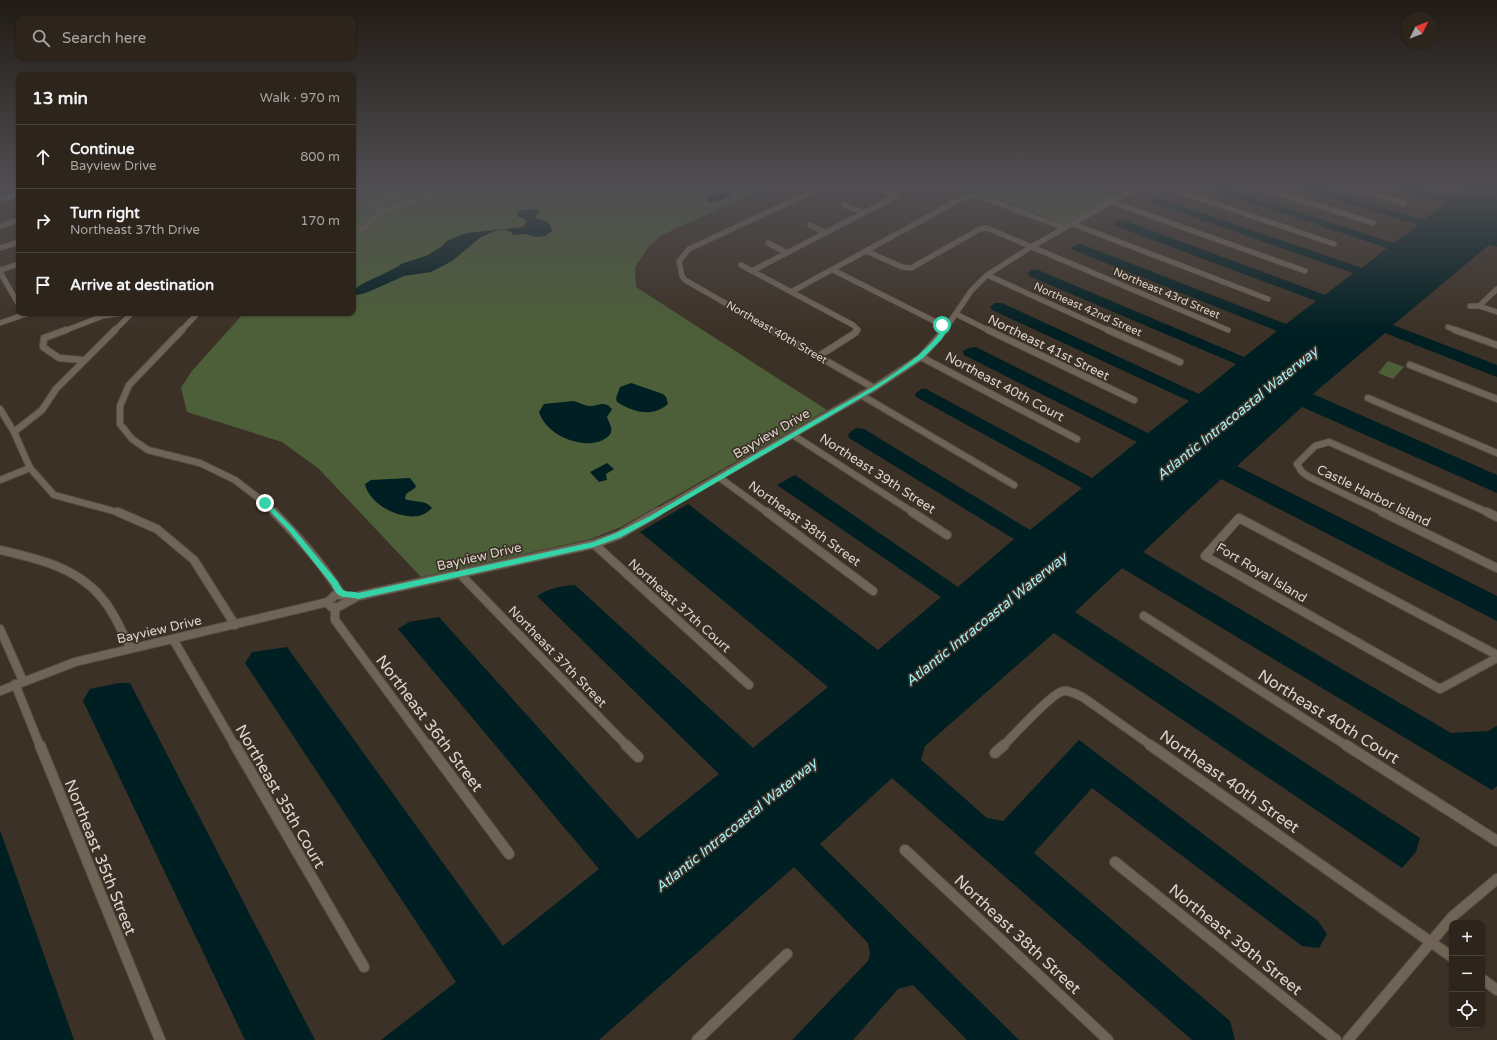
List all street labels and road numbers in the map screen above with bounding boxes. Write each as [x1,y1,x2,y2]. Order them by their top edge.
street label: Northeast 43rd Street [1112,265,1222,322]
street label: Northeast 42nd Street [1032,280,1144,339]
street label: Northeast 40th Street [724,298,829,367]
street label: Northeast 41st Street [985,312,1112,384]
street label: Northeast 40th Court [942,349,1067,425]
street label: Bayview Drive [730,405,813,462]
street label: Northeast 39th Street [817,430,938,517]
street label: Castle Harbor Island [1314,461,1433,530]
street label: Northeast 38th Street [745,478,864,570]
street label: Bayview Drive [435,539,523,574]
street label: Fort Royal Island [1213,539,1310,606]
street label: Northeast 37th Court [625,555,734,656]
street label: Northeast 37th Street [505,603,610,711]
street label: Bayview Drive [115,612,203,647]
street label: Northeast 36th Street [371,651,487,796]
street label: Northeast 40th Court [1254,665,1403,769]
street label: Northeast 35th Court [231,721,330,872]
street label: Northeast 40th Street [1156,726,1303,838]
street label: Northeast 35th Street [60,777,140,938]
street label: Northeast 38th Street [950,871,1085,999]
street label: Northeast 39th Street [1165,880,1306,1000]

